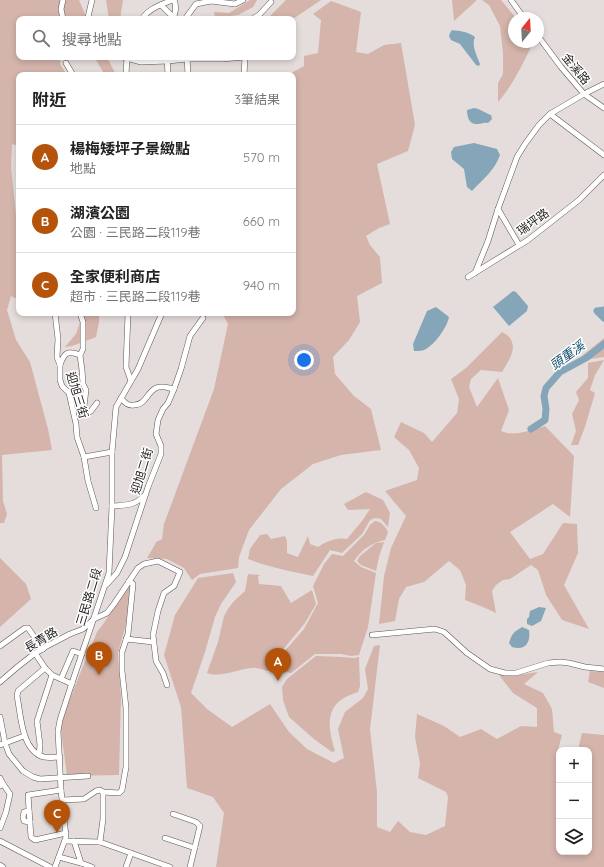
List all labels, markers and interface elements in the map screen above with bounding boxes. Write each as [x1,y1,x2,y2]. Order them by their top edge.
north arrow [508,12,544,48]
search box [16,16,296,60]
icon: search [30,27,52,49]
text: 搜尋地點 [62,30,122,49]
street label: 金溪路 [559,50,594,87]
text: 附近 [32,89,66,110]
text: 3筆結果 [234,91,280,107]
text: 楊梅矮坪子景緻點 [70,139,190,158]
text: A [41,149,49,165]
text: 570 m [243,149,280,165]
text: 地點 [70,160,96,176]
text: 湖濱公園 [70,203,130,222]
street label: 瑞坪路 [514,205,552,238]
text: B [41,213,49,229]
text: 660 m [243,213,280,229]
text: 公園 · 三民路二段119巷 [70,224,201,240]
text: 全家便利商店 [70,267,160,286]
text: C [41,277,49,293]
text: 940 m [243,277,280,293]
text: 超市 · 三民路二段119巷 [70,288,201,304]
water label: 頭重溪 [547,336,589,373]
your location [294,350,314,370]
street label: 迎旭三街 [63,370,92,420]
street label: 迎旭二街 [127,446,156,496]
street label: 三民路二段 [73,566,104,628]
street label: 長青路 [21,624,60,655]
pin: B [86,642,112,675]
pin: A [265,648,291,681]
map controls [556,747,592,855]
button: + [556,747,592,783]
button: − [556,783,592,819]
pin: C [44,800,70,833]
button: layers [556,819,592,855]

